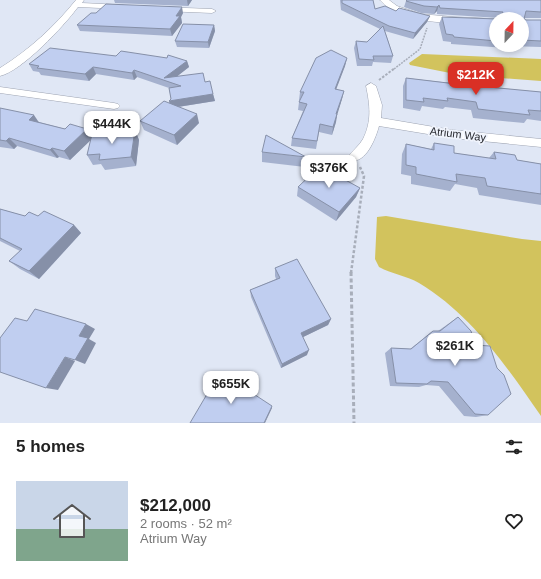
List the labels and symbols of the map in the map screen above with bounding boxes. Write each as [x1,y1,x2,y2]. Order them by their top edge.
north arrow [489,12,529,52]
pin: $212K [448,62,504,96]
pin: $444K [84,111,140,145]
street label: Atrium Way [429,125,487,143]
pin: $376K [301,155,357,189]
pin: $261K [427,333,483,367]
pin: $655K [203,371,259,405]

